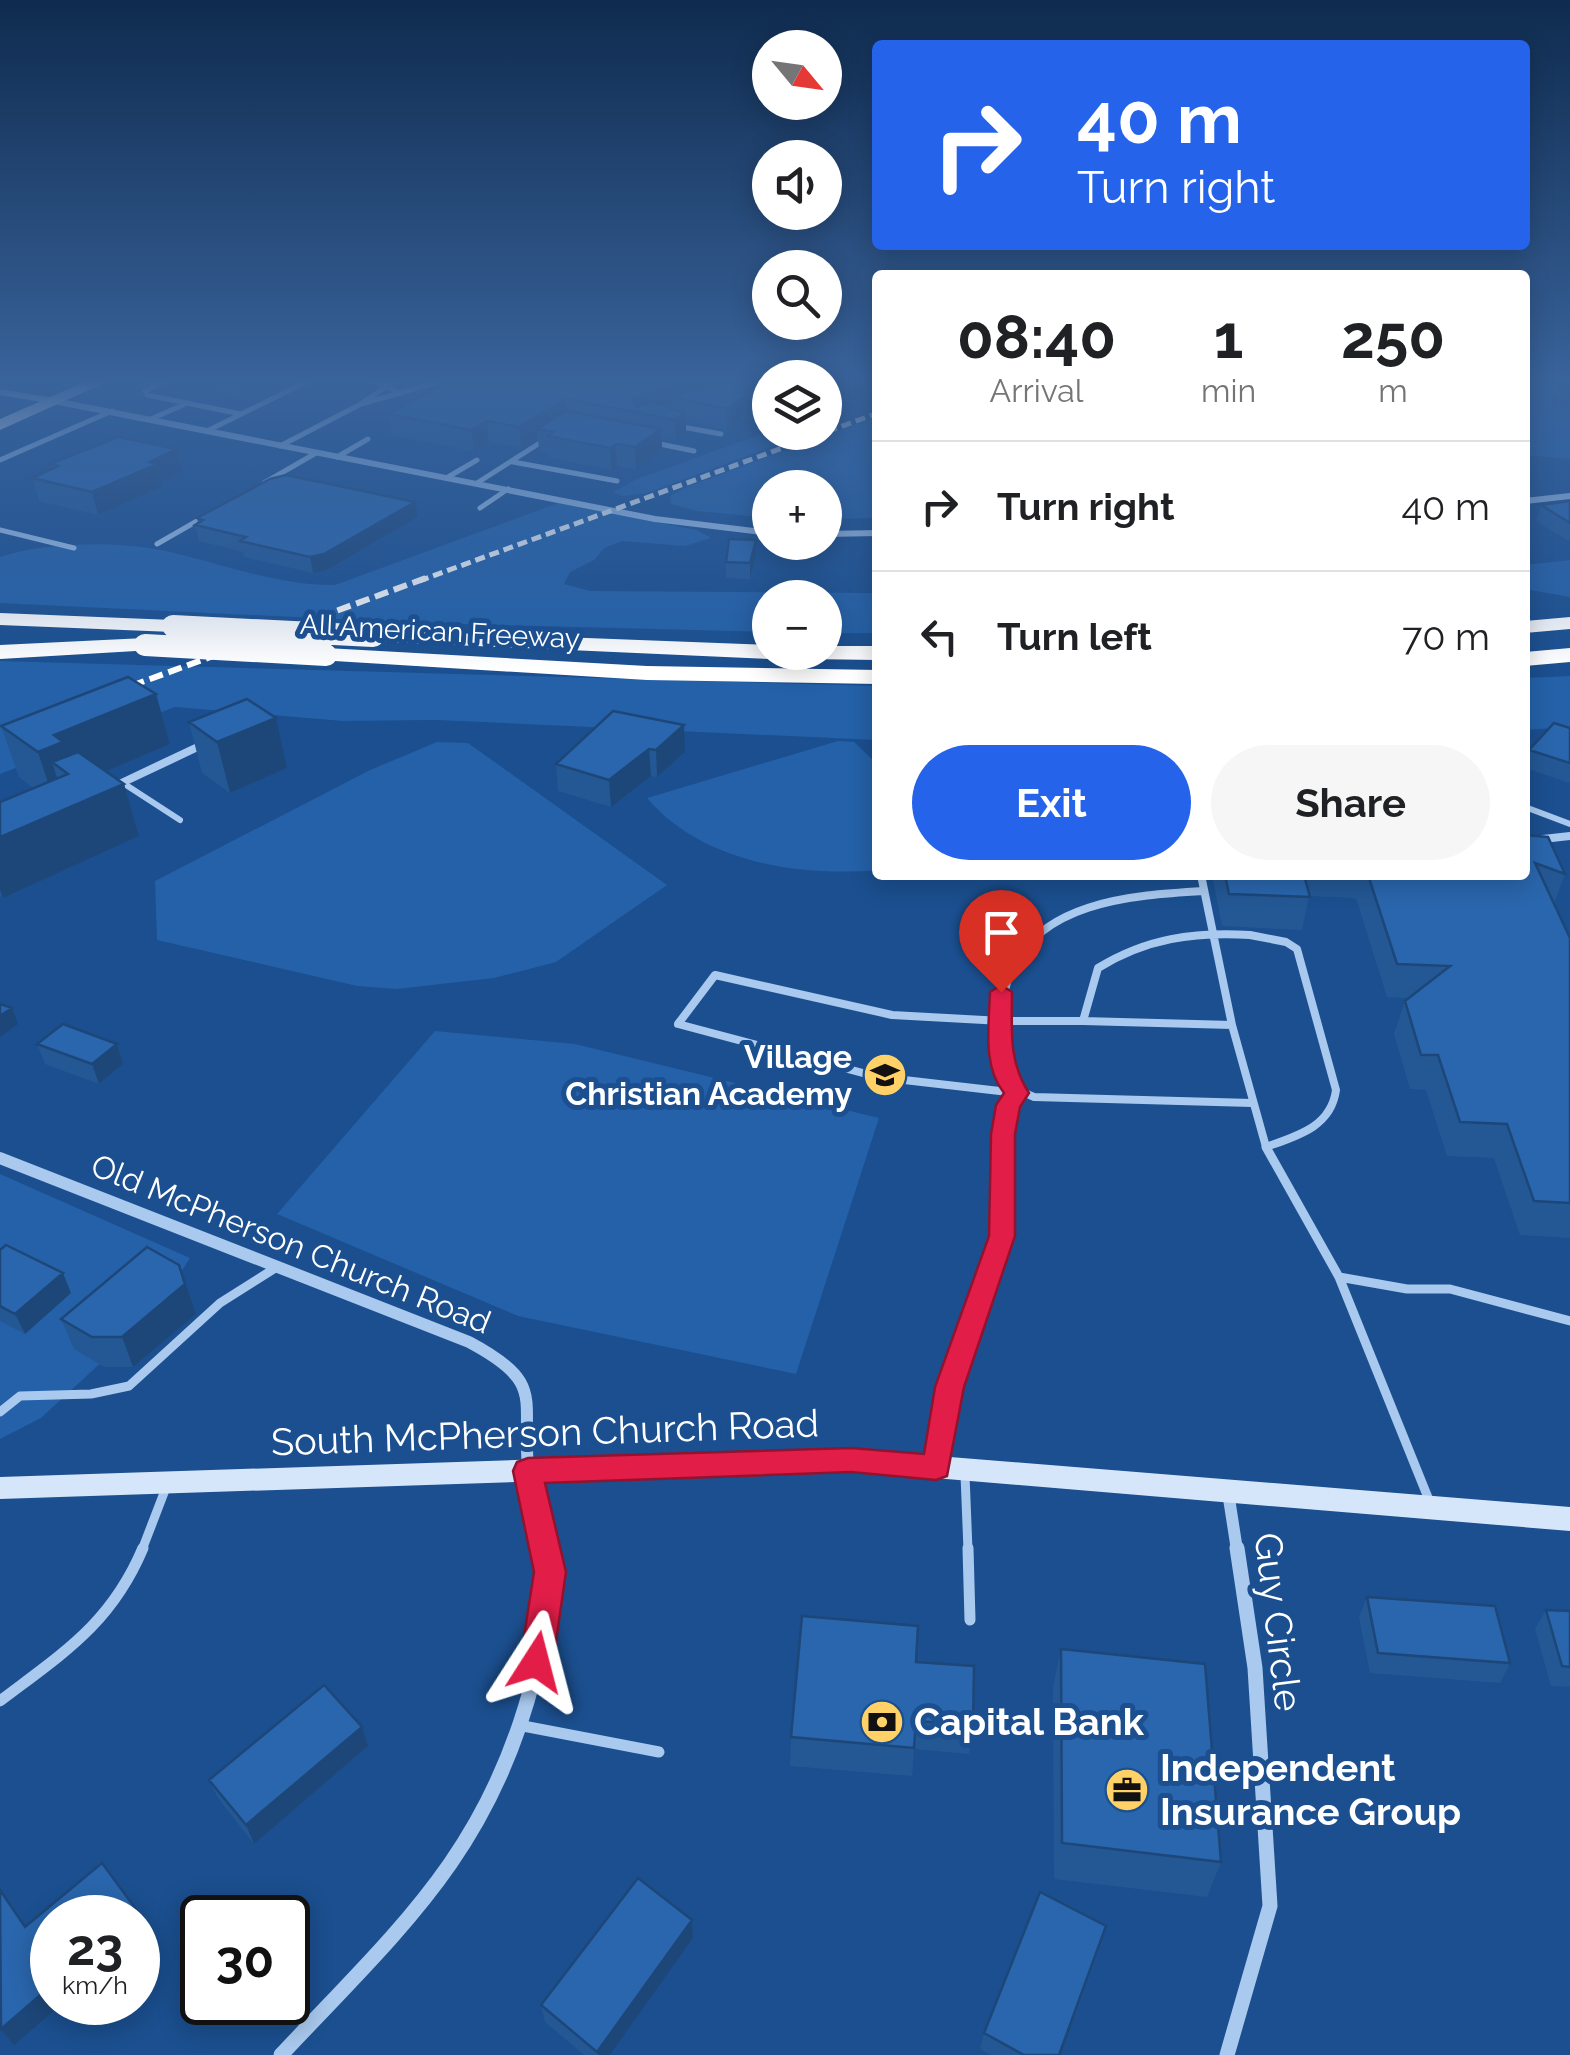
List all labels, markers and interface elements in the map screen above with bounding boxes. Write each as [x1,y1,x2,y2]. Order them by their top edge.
north arrow [752,30,842,120]
map controls [752,30,842,670]
text: 40 m [1077,77,1242,159]
icon: right [912,80,1042,210]
button: sound [752,140,842,230]
text: Turn right [1077,161,1275,214]
button: search [752,250,842,340]
text: 08:40 [957,302,1116,372]
text: 1 [1214,302,1243,372]
text: 250 [1341,302,1445,372]
button: layers [752,360,842,450]
text: Arrival [990,372,1083,409]
text: min [1201,372,1256,409]
text: m [1378,372,1408,409]
button: + [752,470,842,560]
icon: right [912,479,967,534]
text: Turn right [997,484,1174,529]
text: 40 m [1401,484,1490,529]
button: − [752,580,842,670]
street label: All American Freeway [299,608,581,655]
icon: left [912,609,967,664]
text: Turn left [997,614,1152,659]
text: 70 m [1402,614,1490,659]
button: Exit [912,745,1191,860]
button: Share [1211,745,1490,860]
pin [959,890,1044,993]
icon: arrive [974,905,1029,960]
place label: Village Christian Academy [565,1038,852,1112]
school or university icon: Village Christian Academy [862,1052,908,1098]
street label: Old McPherson Church Road [86,1146,496,1341]
street label: South McPherson Church Road [270,1400,820,1465]
street label: Guy Circle [1245,1530,1312,1714]
position arrow [484,1610,588,1714]
bank icon: Capital Bank [859,1699,905,1745]
place label: Capital Bank [914,1699,1145,1744]
place label: Independent Insurance Group [1160,1745,1461,1834]
office icon: Independent Insurance Group [1104,1767,1150,1813]
speed limit sign: 30 [180,1895,310,2025]
text: 23 [67,1918,123,1977]
text: km/h [62,1970,128,2000]

